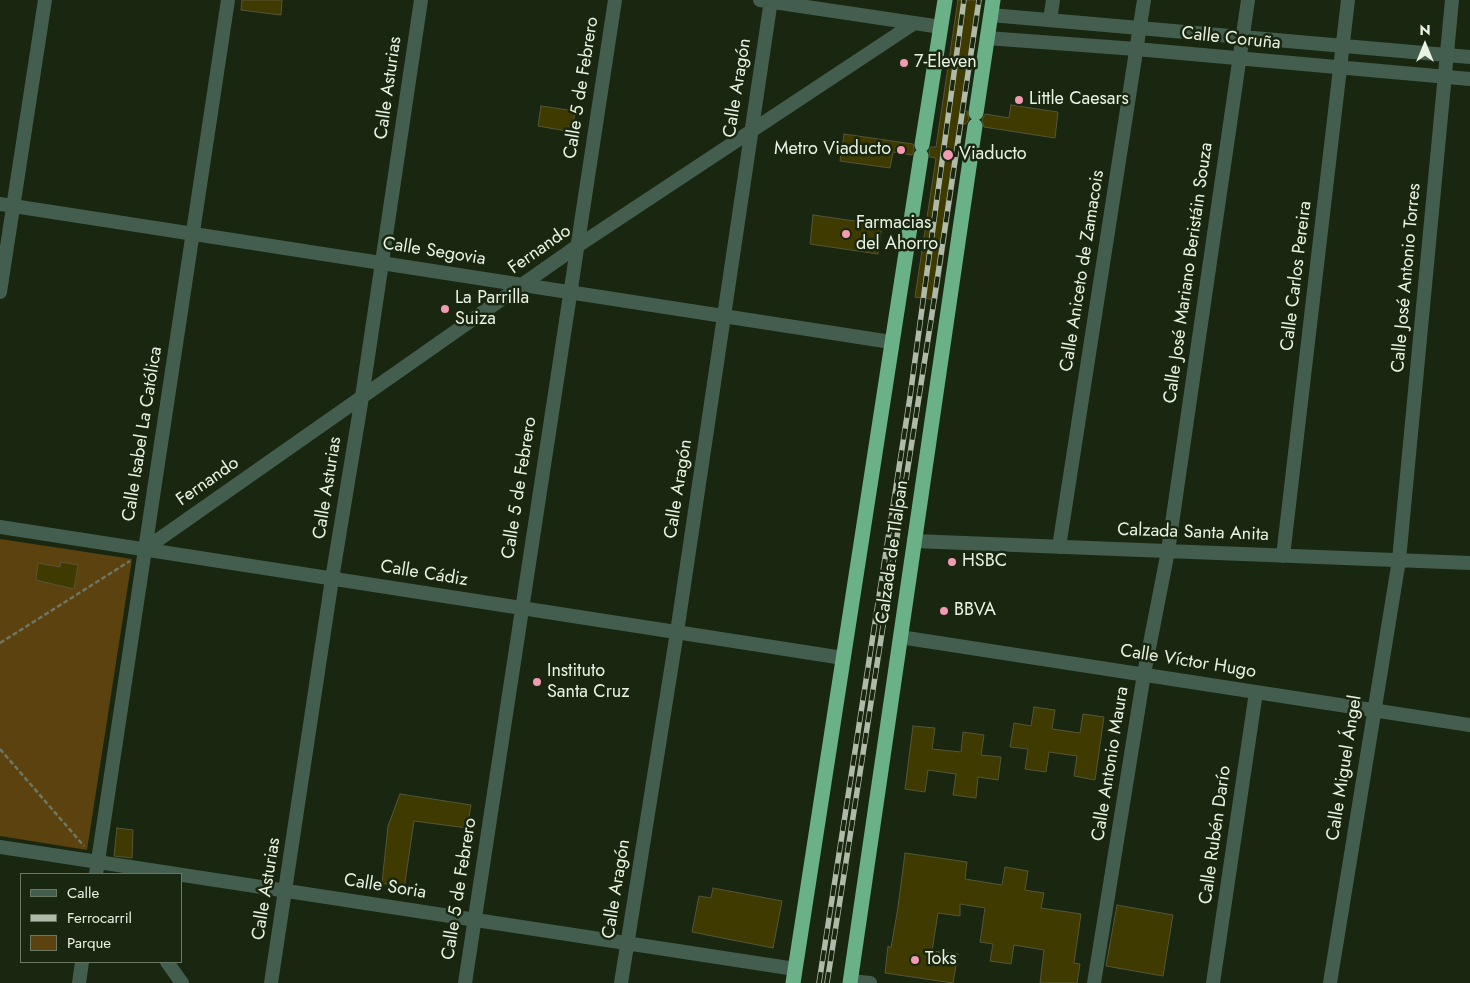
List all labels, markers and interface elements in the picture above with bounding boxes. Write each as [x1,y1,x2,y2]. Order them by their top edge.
street label: Calle 5 de Febrero [560,16,604,160]
north arrow [1400,20,1450,70]
text: N [1419,20,1431,40]
street label: Calle Coruña [1180,23,1282,55]
street label: Calle Asturias [371,35,407,141]
street label: Calle Aragón [719,37,757,139]
place label: 7-Eleven [914,52,977,74]
marker: 7-Eleven [898,57,910,69]
place label: Little Caesars [1029,89,1129,111]
marker: Little Caesars [1013,94,1025,106]
place label: Metro Viaducto [774,139,891,161]
street label: Calle José Mariano Beristáin Souza [1160,141,1218,405]
marker: Metro Viaducto [895,144,907,156]
place label: Viaducto [959,144,1027,166]
marker: Viaducto [941,148,955,162]
street label: Calle Aniceto de Zamacois [1056,169,1110,373]
street label: Calle José Antonio Torres [1388,182,1426,374]
street label: Calle Carlos Pereira [1277,200,1317,352]
place label: Farmacias del Ahorro [856,213,938,255]
street label: Fernando [505,221,575,279]
marker: Farmacias del Ahorro [840,228,852,240]
street label: Calle Segovia [381,233,487,271]
place label: La Parrilla Suiza [455,288,529,330]
marker: La Parrilla Suiza [439,303,451,315]
street label: Calle Isabel La Católica [119,345,167,523]
street label: Calle 5 de Febrero [498,416,542,560]
street label: Calle Asturias [309,435,347,541]
street label: Calle Aragón [660,438,698,540]
street label: Fernando [173,453,243,511]
street label: Calzada de Tlalpan [872,479,914,625]
street label: Calzada Santa Anita [1117,520,1269,546]
place label: HSBC [962,551,1007,573]
street label: Calle Cádiz [379,556,469,592]
marker: HSBC [946,556,958,568]
place label: BBVA [954,600,996,622]
marker: BBVA [938,605,950,617]
street label: Calle Víctor Hugo [1119,641,1257,683]
place label: Instituto Santa Cruz [547,661,630,704]
marker: Instituto Santa Cruz [531,676,543,688]
street label: Calle Antonio Maura [1088,685,1134,843]
street label: Calle Miguel Ángel [1323,694,1367,842]
street label: Calle Rubén Darío [1196,764,1236,906]
street label: Calle 5 de Febrero [438,817,482,961]
street label: Calle Asturias [248,836,286,942]
street label: Calle Aragón [598,838,636,940]
street label: Calle Soria [342,870,428,904]
legend [20,873,182,963]
text: Calle [67,882,99,904]
text: Ferrocarril [67,907,132,929]
text: Parque [67,932,111,954]
place label: Toks [925,949,957,971]
marker: Toks [909,954,921,966]

